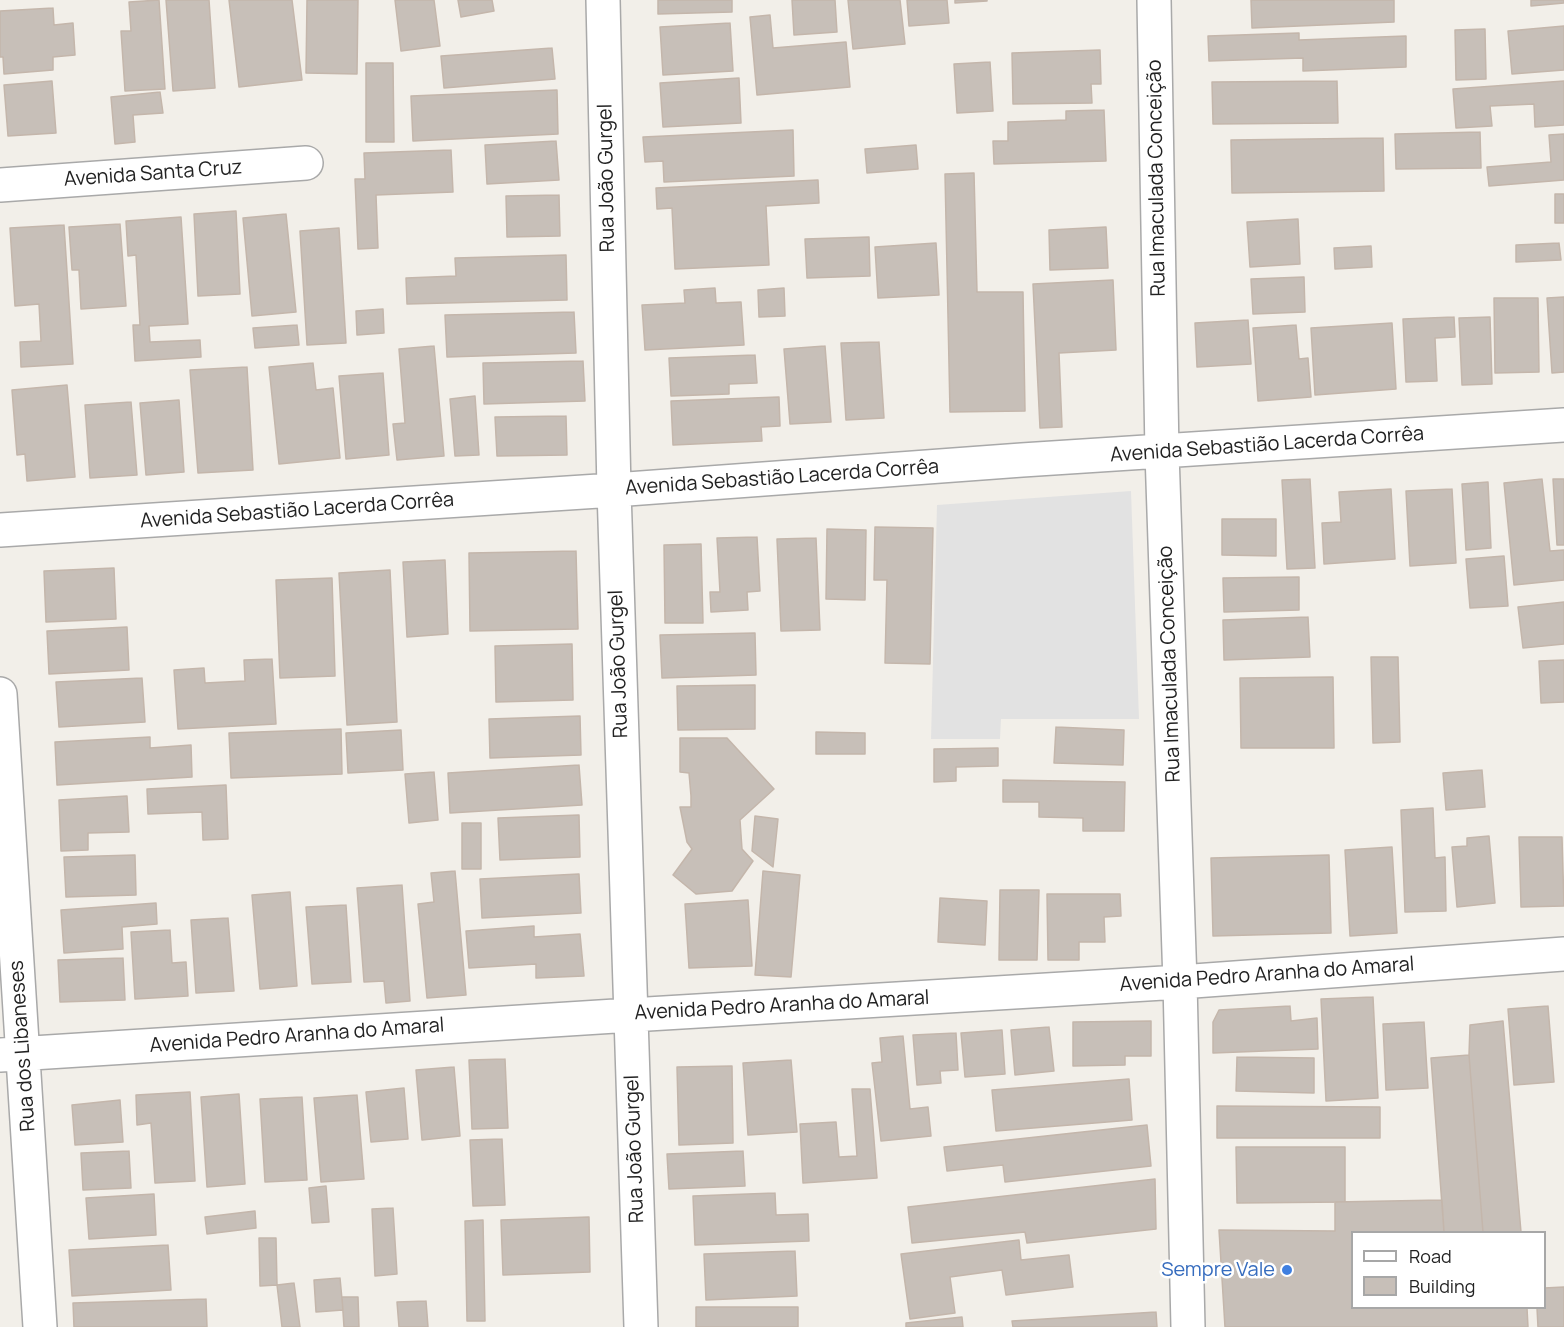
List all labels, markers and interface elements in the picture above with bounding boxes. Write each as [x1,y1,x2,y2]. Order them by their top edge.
street label: Rua Imaculada Conceição [1143,59,1171,297]
street label: Rua João Gurgel [594,103,620,253]
street label: Avenida Santa Cruz [63,156,243,192]
street label: Avenida Sebastião Lacerda Corrêa [1109,422,1425,468]
street label: Avenida Sebastião Lacerda Corrêa [624,455,940,501]
street label: Avenida Sebastião Lacerda Corrêa [139,488,455,534]
street label: Rua Imaculada Conceição [1154,545,1186,783]
street label: Rua João Gurgel [604,589,634,739]
street label: Avenida Pedro Aranha do Amaral [1119,953,1415,997]
street label: Rua dos Libaneses [5,960,41,1132]
street label: Avenida Pedro Aranha do Amaral [634,986,930,1026]
street label: Avenida Pedro Aranha do Amaral [149,1014,445,1058]
street label: Rua João Gurgel [620,1074,650,1224]
legend [1351,1231,1546,1309]
text: Road [1409,1244,1452,1268]
place label: Sempre Vale [1161,1258,1275,1282]
marker: Sempre Vale [1280,1263,1294,1277]
text: Building [1409,1274,1475,1298]

